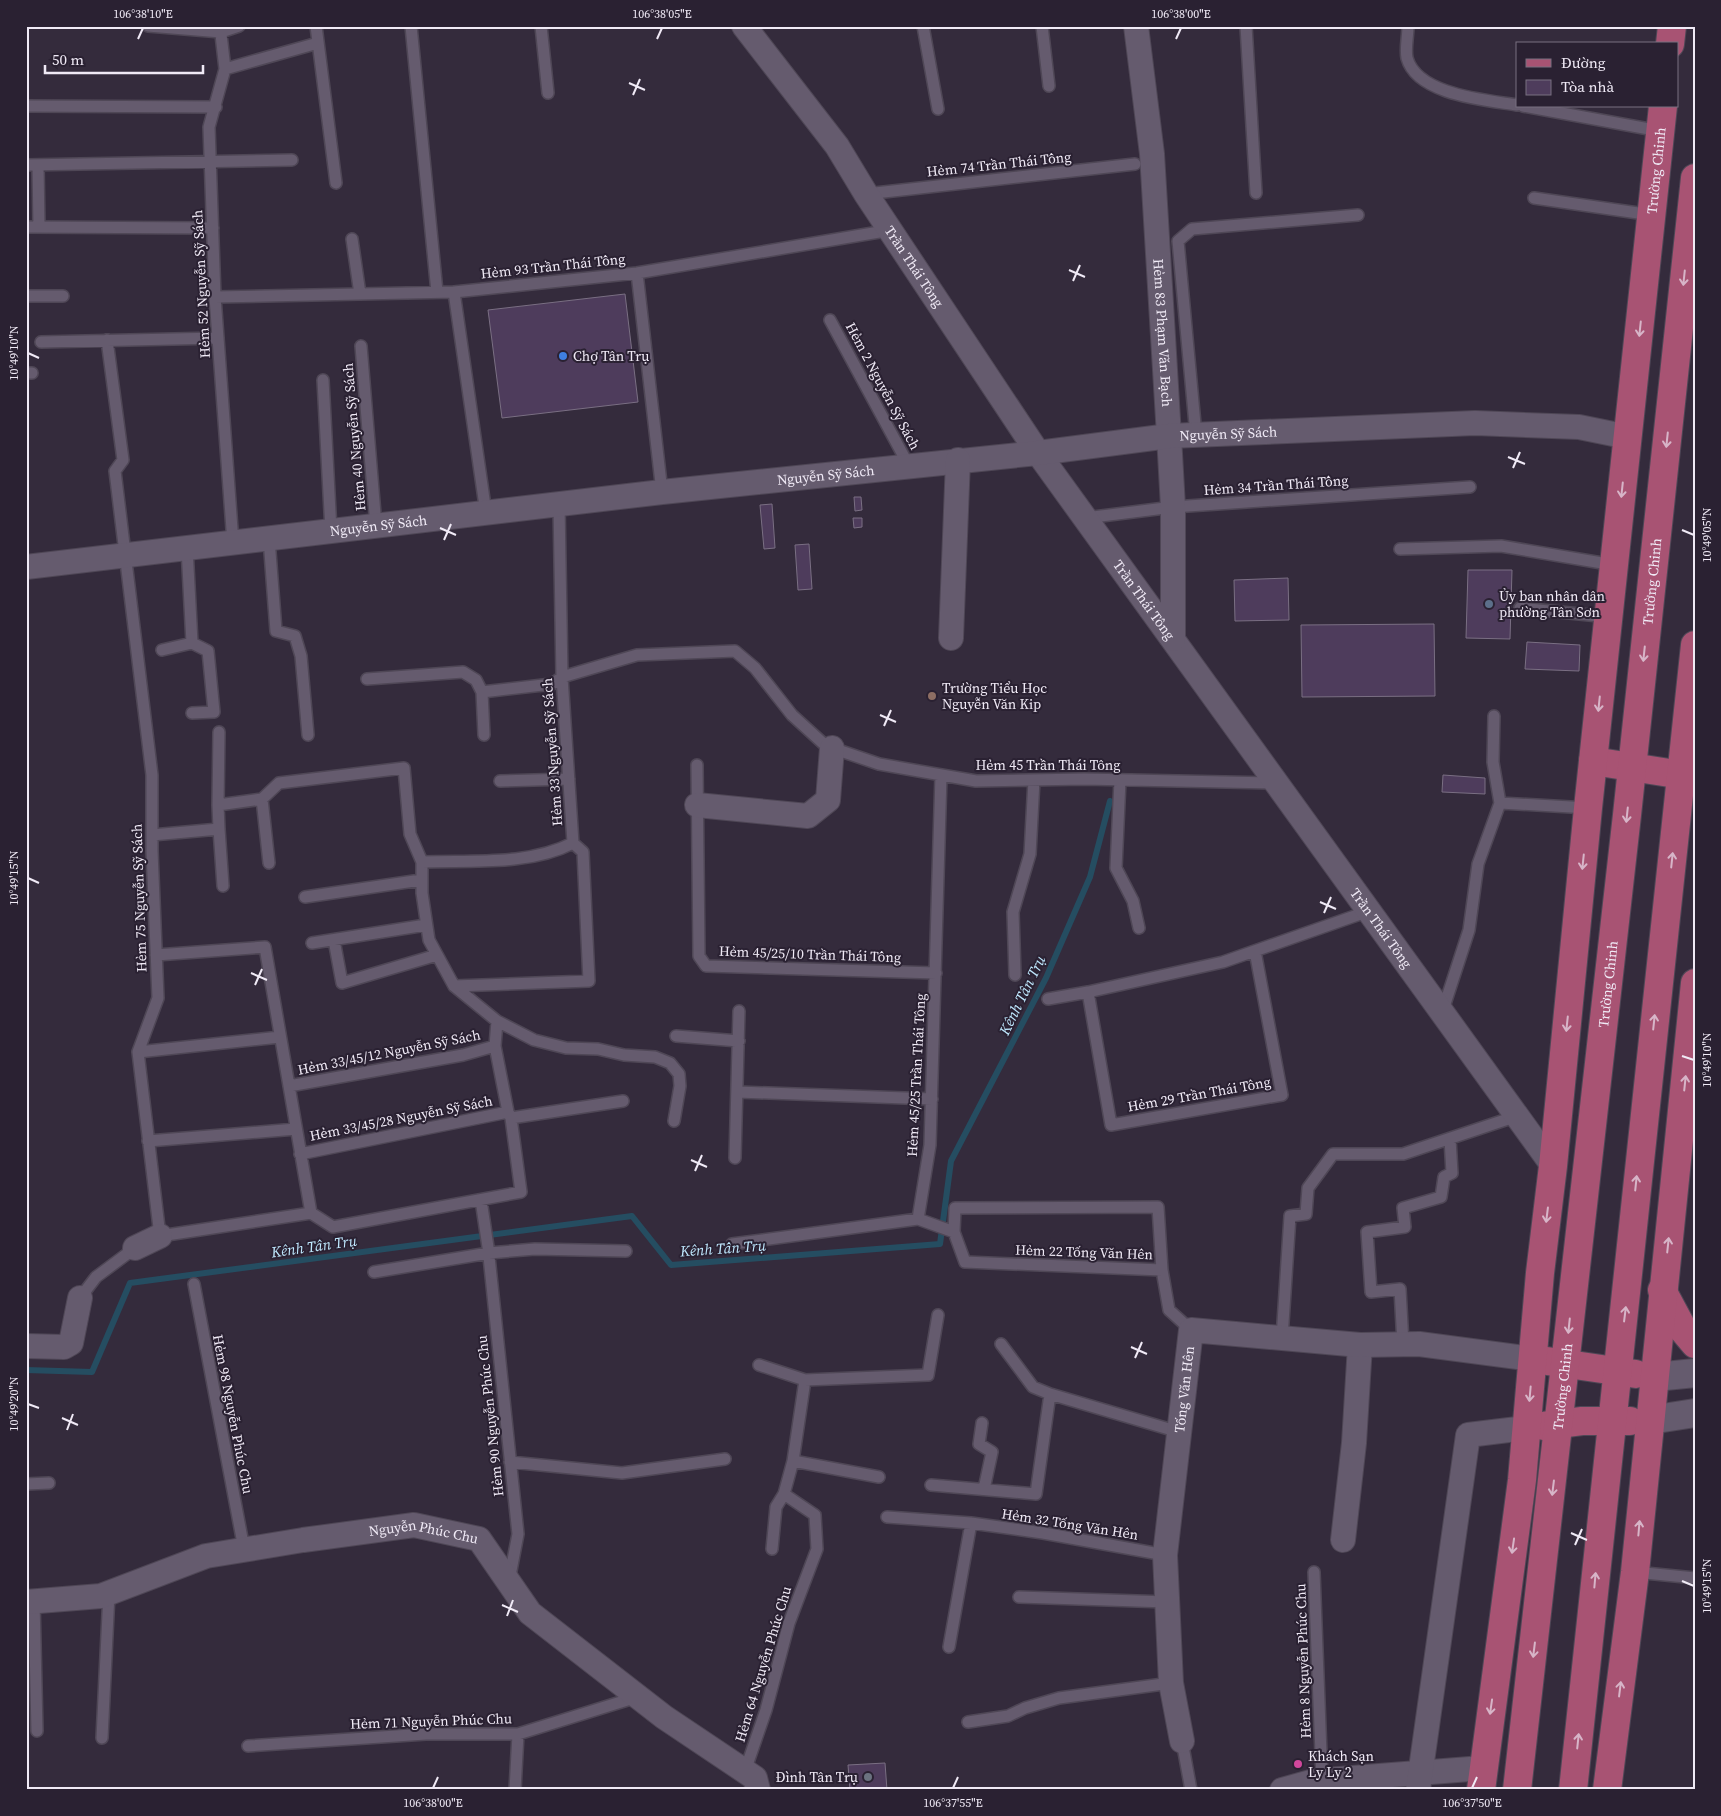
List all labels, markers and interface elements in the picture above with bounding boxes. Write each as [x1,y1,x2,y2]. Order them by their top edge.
text: 106°38'10"E [113,6,173,22]
text: 106°38'05"E [632,6,692,22]
text: 106°38'00"E [1151,6,1211,22]
scale bar [45,42,202,74]
legend [1516,42,1678,108]
text: 50 m [52,49,84,70]
text: Đường [1561,52,1606,73]
text: Tòa nhà [1561,76,1614,97]
street label: Trường Chinh [1642,126,1671,215]
street label: Hẻm 74 Trần Thái Tông [926,146,1072,182]
street label: Hẻm 52 Nguyễn Sỹ Sách [187,209,215,359]
street label: Trần Thái Tông [880,222,949,311]
street label: Hẻm 93 Trần Thái Tông [480,248,626,284]
street label: Hẻm 83 Phạm Văn Bạch [1148,258,1177,407]
one-way arrow [1679,270,1689,286]
street label: Hẻm 2 Nguyễn Sỹ Sách [841,319,925,453]
one-way arrow [1635,320,1644,336]
text: 10°49'10"N [6,325,22,381]
place label: Chợ Tân Trụ [573,346,649,366]
marker: Chợ Tân Trụ [557,350,569,362]
street label: Hẻm 40 Nguyễn Sỹ Sách [338,362,370,512]
street label: Nguyễn Sỹ Sách [1179,421,1278,446]
one-way arrow [1662,432,1672,448]
street label: Nguyễn Sỹ Sách [776,460,875,490]
street label: Hẻm 34 Trần Thái Tông [1203,470,1349,500]
one-way arrow [1617,482,1627,498]
text: 10°49'05"N [1699,507,1715,563]
street label: Nguyễn Sỹ Sách [329,510,428,541]
street label: Trường Chinh [1637,537,1666,626]
street label: Trần Thái Tông [1108,556,1180,644]
place label: Ủy ban nhân dân phường Tân Sơn [1499,586,1606,622]
marker: Ủy ban nhân dân phường Tân Sơn [1483,598,1495,610]
one-way arrow [1639,645,1649,661]
street label: Hẻm 33 Nguyễn Sỹ Sách [537,677,567,827]
place label: Trường Tiểu Học Nguyễn Văn Kip [942,678,1047,714]
marker: Trường Tiểu Học Nguyễn Văn Kip [926,690,938,702]
one-way arrow [1594,696,1604,712]
street label: Hẻm 45 Trần Thái Tông [975,755,1121,775]
one-way arrow [1622,807,1632,823]
street label: Hẻm 75 Nguyễn Sỹ Sách [126,823,152,973]
text: 10°49'15"N [6,850,22,906]
one-way arrow [1667,853,1677,869]
one-way arrow [1578,854,1588,870]
street label: Trần Thái Tông [1345,884,1417,972]
street label: Trường Chinh [1593,940,1623,1029]
street label: Hẻm 45/25/10 Trần Thái Tông [719,941,901,967]
water label: Kênh Tân Trụ [993,951,1051,1039]
street label: Hẻm 45/25 Trần Thái Tông [902,993,930,1157]
one-way arrow [1649,1014,1659,1030]
one-way arrow [1562,1015,1572,1031]
street label: Hẻm 33/45/12 Nguyễn Sỹ Sách [296,1024,482,1080]
text: 10°49'10"N [1699,1032,1715,1088]
street label: Hẻm 29 Trần Thái Tông [1126,1072,1272,1116]
one-way arrow [1680,1075,1689,1091]
street label: Hẻm 33/45/28 Nguyễn Sỹ Sách [308,1090,494,1146]
one-way arrow [1631,1176,1641,1192]
one-way arrow [1542,1206,1552,1222]
water label: Kênh Tân Trụ [269,1230,359,1263]
water label: Kênh Tân Trụ [678,1234,767,1262]
one-way arrow [1664,1237,1673,1253]
street label: Hẻm 22 Tống Văn Hên [1015,1240,1154,1264]
one-way arrow [1620,1306,1630,1322]
one-way arrow [1564,1318,1574,1334]
street label: Hẻm 98 Nguyễn Phúc Chu [208,1333,258,1495]
street label: Hẻm 90 Nguyễn Phúc Chu [472,1334,508,1498]
street label: Trường Chinh [1548,1342,1577,1431]
street label: Tống Văn Hên [1169,1344,1199,1434]
text: 10°49'20"N [6,1376,22,1432]
one-way arrow [1525,1385,1534,1401]
one-way arrow [1548,1480,1558,1496]
street label: Hẻm 32 Tống Văn Hên [1000,1503,1140,1545]
street label: Nguyễn Phúc Chu [368,1515,480,1549]
one-way arrow [1634,1520,1643,1536]
one-way arrow [1508,1538,1518,1554]
text: 10°49'15"N [1699,1558,1715,1614]
one-way arrow [1590,1572,1600,1588]
street label: Hẻm 8 Nguyễn Phúc Chu [1290,1583,1316,1739]
street label: Hẻm 64 Nguyễn Phúc Chu [730,1584,796,1744]
one-way arrow [1528,1641,1538,1657]
one-way arrow [1615,1682,1625,1698]
one-way arrow [1486,1699,1496,1715]
street label: Hẻm 71 Nguyễn Phúc Chu [350,1708,512,1734]
one-way arrow [1573,1734,1583,1750]
place label: Khách Sạn Ly Ly 2 [1308,1746,1374,1782]
marker: Khách Sạn Ly Ly 2 [1292,1758,1304,1770]
place label: Đình Tân Trụ [775,1767,858,1787]
marker: Đình Tân Trụ [862,1771,874,1783]
text: 106°38'00"E [403,1795,463,1811]
text: 106°37'55"E [923,1795,983,1811]
text: 106°37'50"E [1442,1795,1502,1811]

